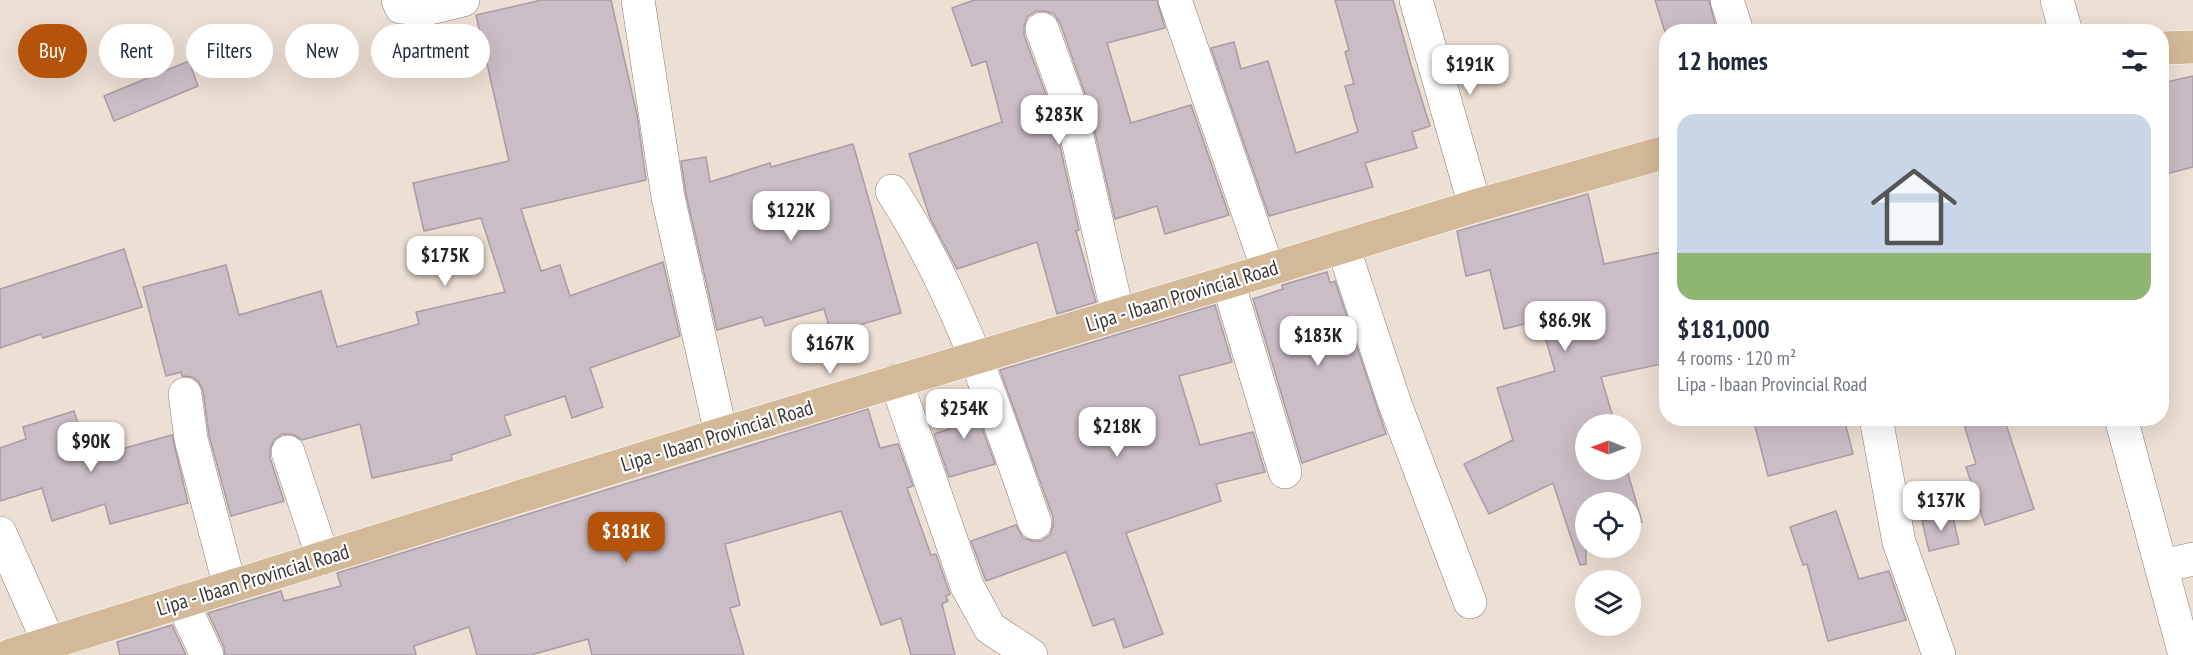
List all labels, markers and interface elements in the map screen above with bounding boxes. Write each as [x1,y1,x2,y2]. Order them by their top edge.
chip: Buy [18,24,87,78]
chip: Rent [99,24,174,78]
chip: Filters [186,24,273,78]
chip: New [285,24,359,78]
chip: Apartment [371,24,490,78]
text: 12 homes [1677,44,1768,77]
icon: filters [2118,44,2151,77]
pin: $191K [1428,45,1512,96]
text: $191K [1446,51,1494,77]
pin: $283K [1017,95,1101,146]
text: $283K [1035,101,1083,127]
icon: home [1860,153,1968,261]
pin: $122K [749,191,833,242]
text: $122K [767,197,815,223]
pin: $175K [403,236,487,287]
text: $175K [421,242,469,268]
street label: Lipa - Ibaan Provincial Road [1082,253,1281,338]
pin: $86.9K [1516,301,1614,352]
text: $86.9K [1539,307,1591,333]
text: $181,000 [1677,312,1770,345]
pin: $183K [1276,316,1360,367]
text: $183K [1294,322,1342,348]
pin: $167K [788,324,872,375]
text: $167K [806,330,854,356]
text: 4 rooms · 120 m² [1677,345,1796,371]
text: Lipa - Ibaan Provincial Road [1677,371,1867,397]
pin: $254K [922,389,1006,440]
street label: Lipa - Ibaan Provincial Road [617,393,816,478]
text: $254K [940,395,988,421]
pin: $218K [1075,407,1159,458]
text: $218K [1093,413,1141,439]
north arrow [1575,414,1641,480]
map controls [1575,414,1641,636]
pin: $90K [55,422,127,473]
text: $90K [71,428,111,454]
pin: $137K [1899,481,1983,532]
text: $137K [1917,487,1965,513]
button: locate [1575,492,1641,558]
pin: $181K [584,512,668,563]
text: $181K [602,518,650,544]
street label: Lipa - Ibaan Provincial Road [153,537,352,622]
button: layers [1575,570,1641,636]

